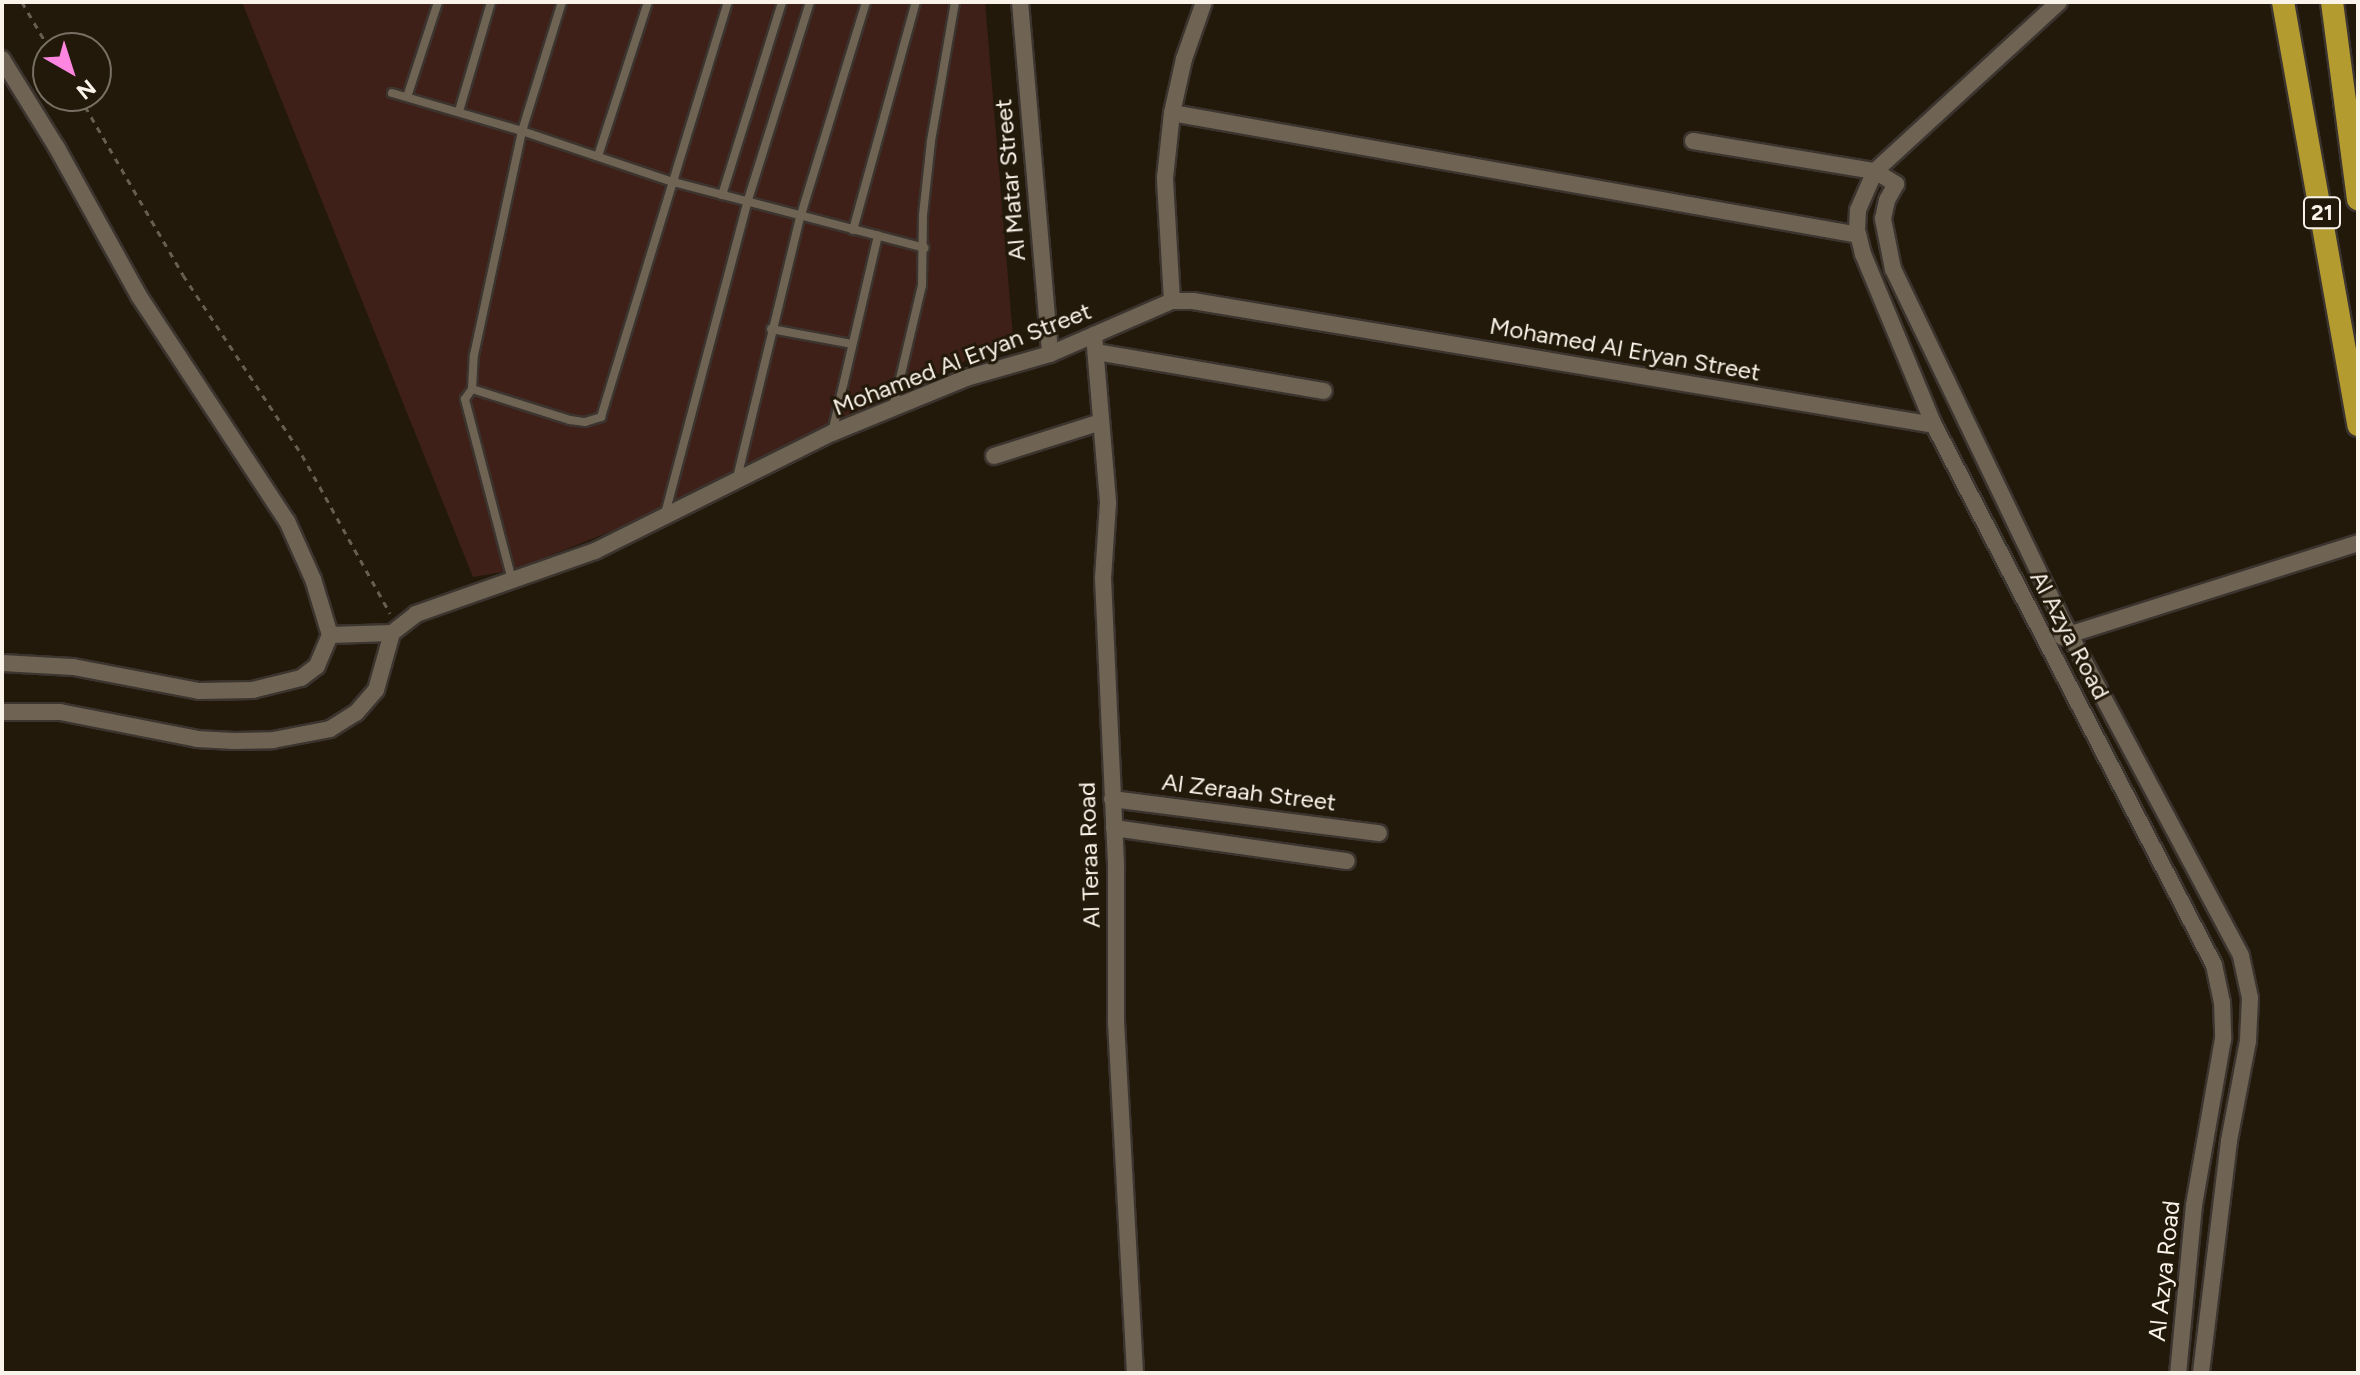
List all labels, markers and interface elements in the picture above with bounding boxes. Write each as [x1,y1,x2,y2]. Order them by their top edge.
north arrow [32,32,112,112]
text: N [71,74,101,105]
street label: Al Matar Street [989,98,1031,262]
road number: 21 [2302,195,2342,231]
street label: Mohamed Al Eryan Street [829,296,1095,422]
street label: Mohamed Al Eryan Street [1487,311,1763,387]
street label: Al Azya Road [2024,566,2116,704]
street label: Al Zeraah Street [1160,767,1338,817]
street label: Al Teraa Road [1072,781,1106,929]
street label: Al Azya Road [2142,1199,2186,1343]

